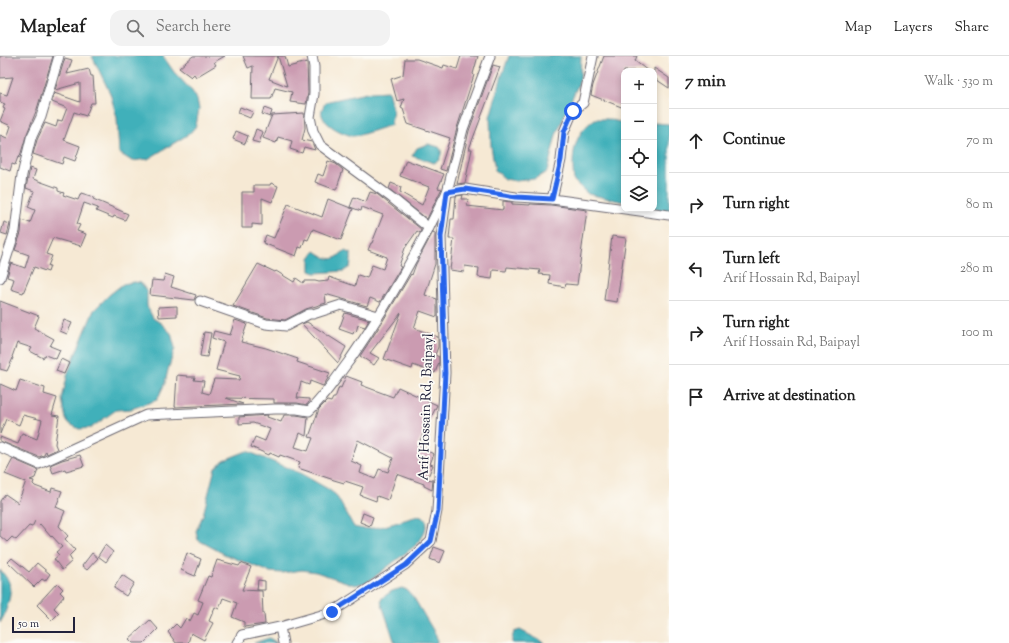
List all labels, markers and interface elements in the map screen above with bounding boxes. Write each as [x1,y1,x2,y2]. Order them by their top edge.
search box [110,10,390,46]
text: Mapleaf [20,14,86,41]
icon: search [124,17,146,39]
text: Search here [156,17,231,38]
text: Map [845,18,872,38]
text: Layers [894,18,932,38]
text: Share [954,18,989,38]
map controls [621,68,657,212]
button: + [621,68,657,104]
text: 7 min [685,70,726,94]
text: Walk · 530 m [924,73,993,91]
route start [564,102,582,120]
button: − [621,104,657,140]
icon: ahead [685,130,707,152]
text: Continue [723,130,785,151]
text: 70 m [966,132,993,150]
button: locate [621,140,657,176]
button: layers [621,176,657,212]
icon: right [685,194,707,216]
text: Turn right [723,194,789,215]
text: 80 m [966,196,993,214]
text: Turn left [723,249,780,270]
icon: left [685,258,707,280]
text: 280 m [960,260,993,278]
text: Arif Hossain Rd, Baipayl [723,270,860,288]
text: Turn right [723,313,789,334]
icon: right [685,322,707,344]
text: 100 m [961,324,993,342]
street label: Arif Hossain Rd, Baipayl [414,333,440,481]
text: Arif Hossain Rd, Baipayl [723,334,860,352]
icon: arrive [685,386,707,408]
text: Arrive at destination [723,386,856,407]
route end [323,603,341,621]
scale bar [12,615,75,634]
text: 50 m [18,616,39,632]

